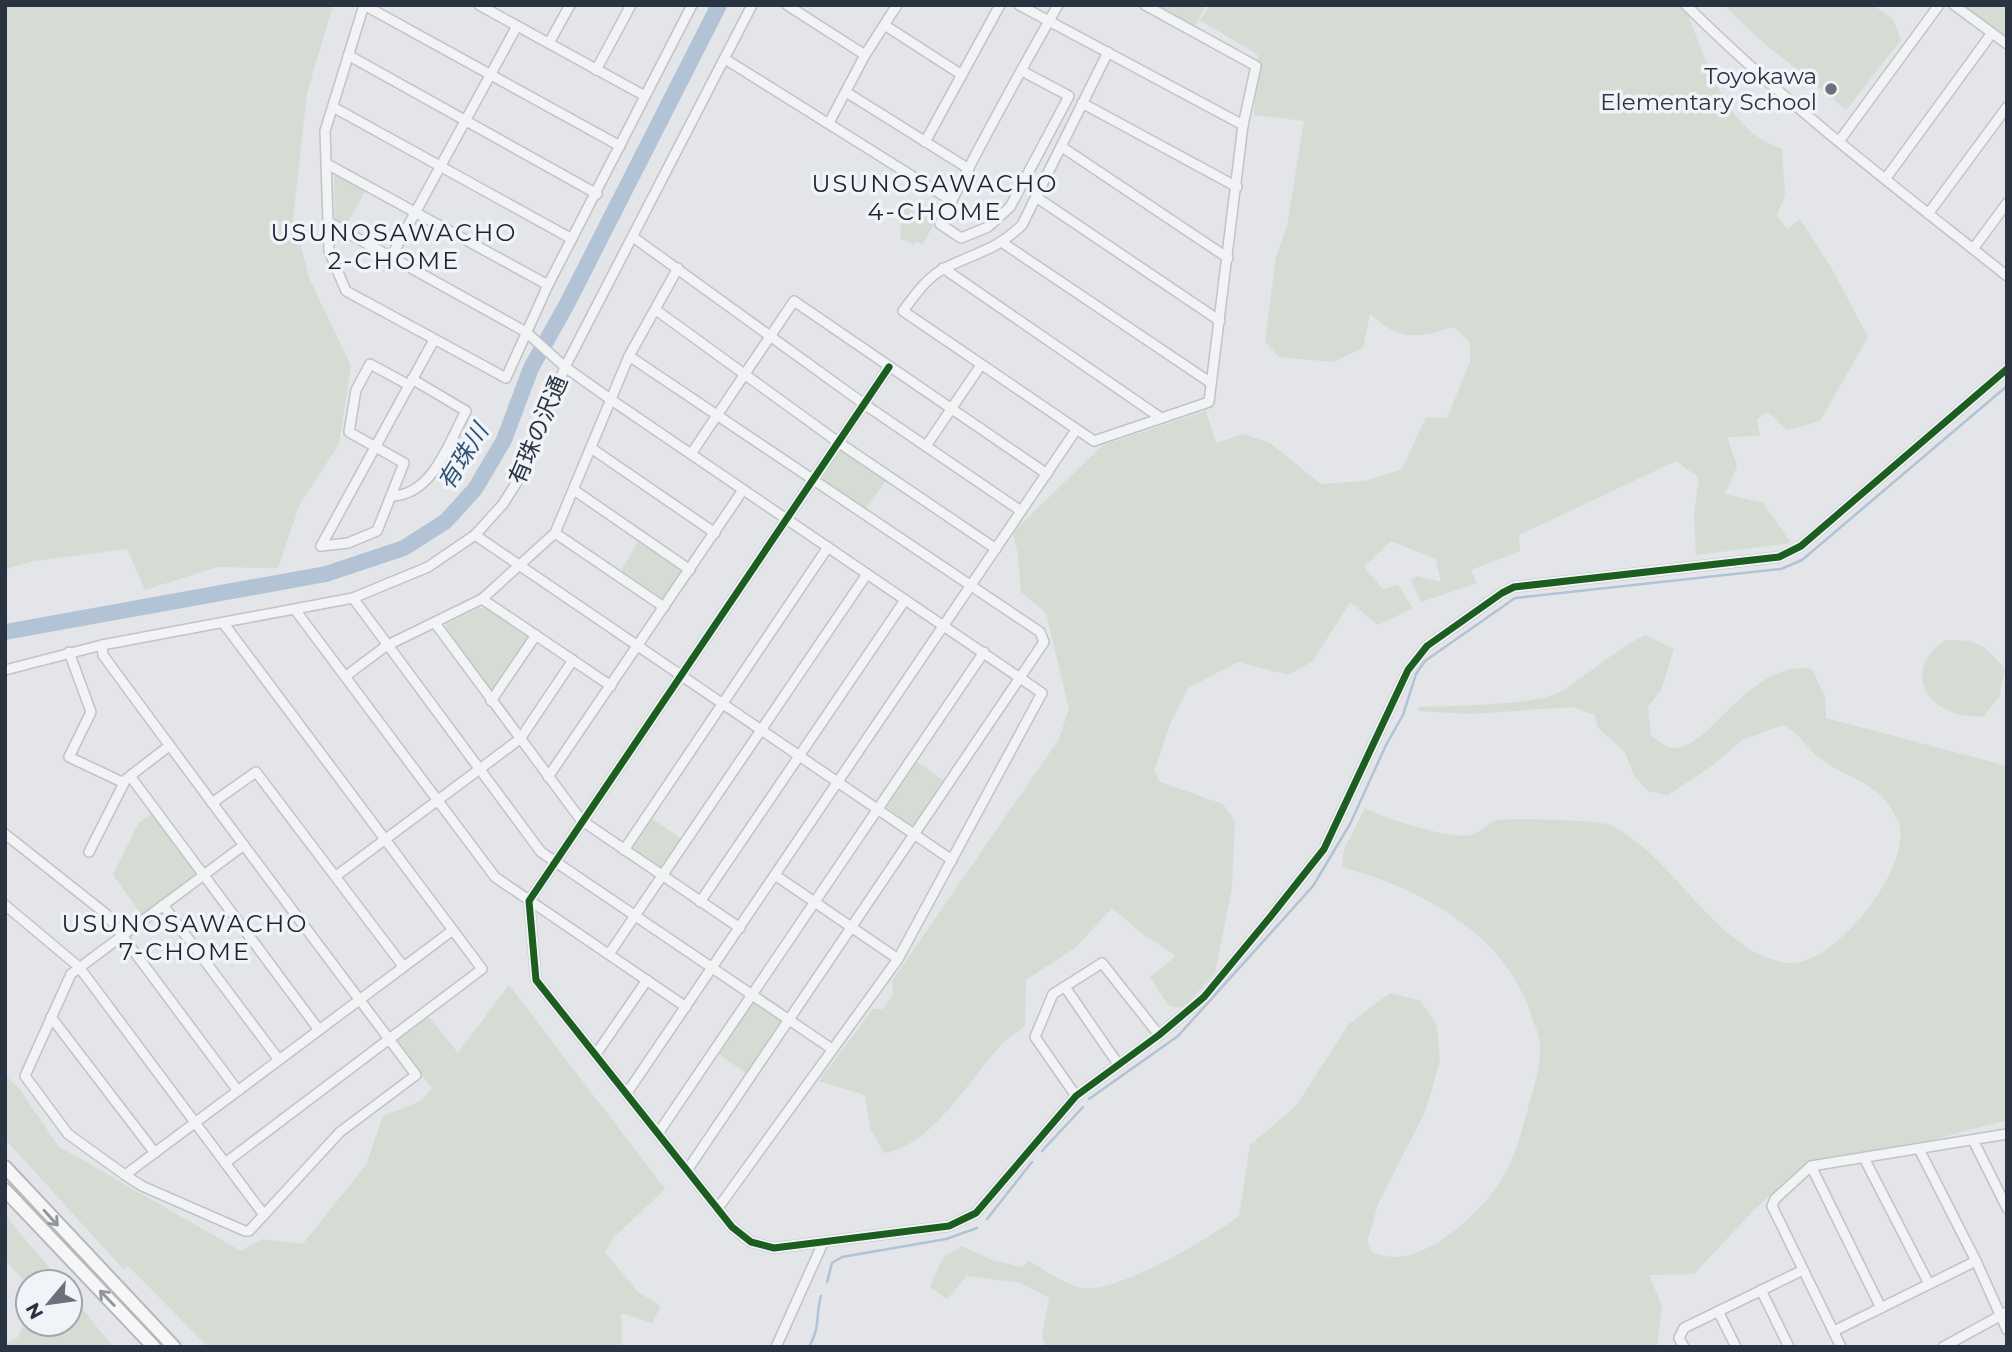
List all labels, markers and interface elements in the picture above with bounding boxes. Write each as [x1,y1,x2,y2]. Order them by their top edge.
place label: Toyokawa Elementary School [1600,62,1817,116]
marker: Toyokawa Elementary School [1823,81,1839,97]
district label: USUNOSAWACHO 4-CHOME [812,169,1058,226]
district label: USUNOSAWACHO 2-CHOME [271,218,517,275]
street label: 有珠の沢通 [503,372,573,488]
water label: 有珠川 [431,416,496,495]
district label: USUNOSAWACHO 7-CHOME [62,909,308,966]
one-way arrow [43,1209,59,1227]
north arrow [14,1268,84,1338]
one-way arrow [98,1290,115,1307]
text: N [21,1299,48,1323]

